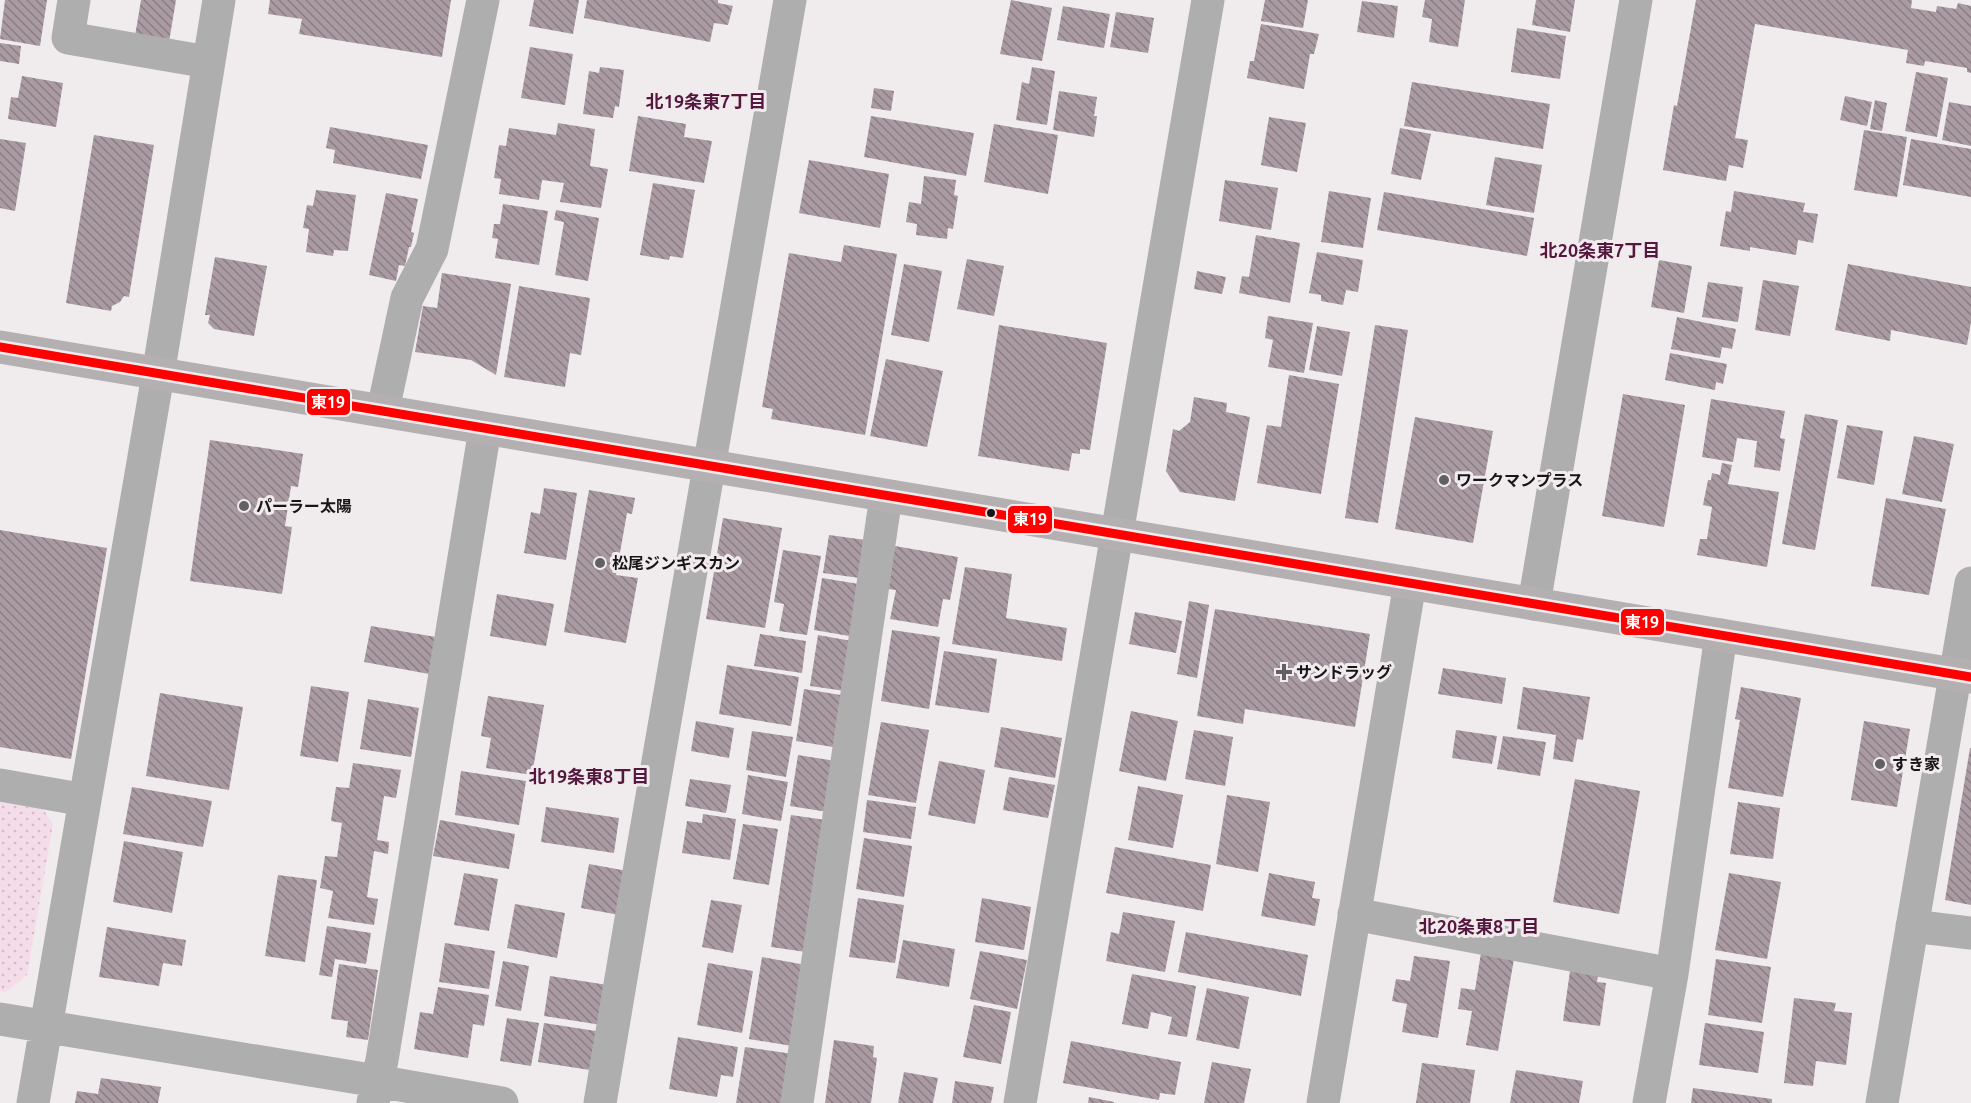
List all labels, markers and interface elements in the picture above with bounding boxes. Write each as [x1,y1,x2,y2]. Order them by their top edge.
district label: 北19条東7丁目 [646,91,766,111]
district label: 北20条東7丁目 [1540,240,1660,260]
line badge: 東19 [306,388,351,416]
text: 東19 [311,393,345,411]
place label: ワークマンプラス [1456,471,1583,489]
marker: ワークマンプラス [1437,473,1451,487]
place label: パーラー太陽 [256,497,352,515]
marker: パーラー太陽 [237,499,251,513]
line badge: 東19 [1007,505,1053,534]
unlabelled marker [985,507,997,519]
text: 東19 [1013,510,1047,528]
place label: 松尾ジンギスカン [612,554,740,572]
marker: 松尾ジンギスカン [593,556,607,570]
line badge: 東19 [1620,608,1665,636]
text: 東19 [1625,613,1659,631]
place label: サンドラッグ [1296,663,1392,681]
marker: サンドラッグ [1277,665,1291,679]
place label: すき家 [1892,755,1940,773]
marker: すき家 [1873,757,1887,771]
district label: 北19条東8丁目 [529,766,649,786]
district label: 北20条東8丁目 [1419,916,1539,936]

